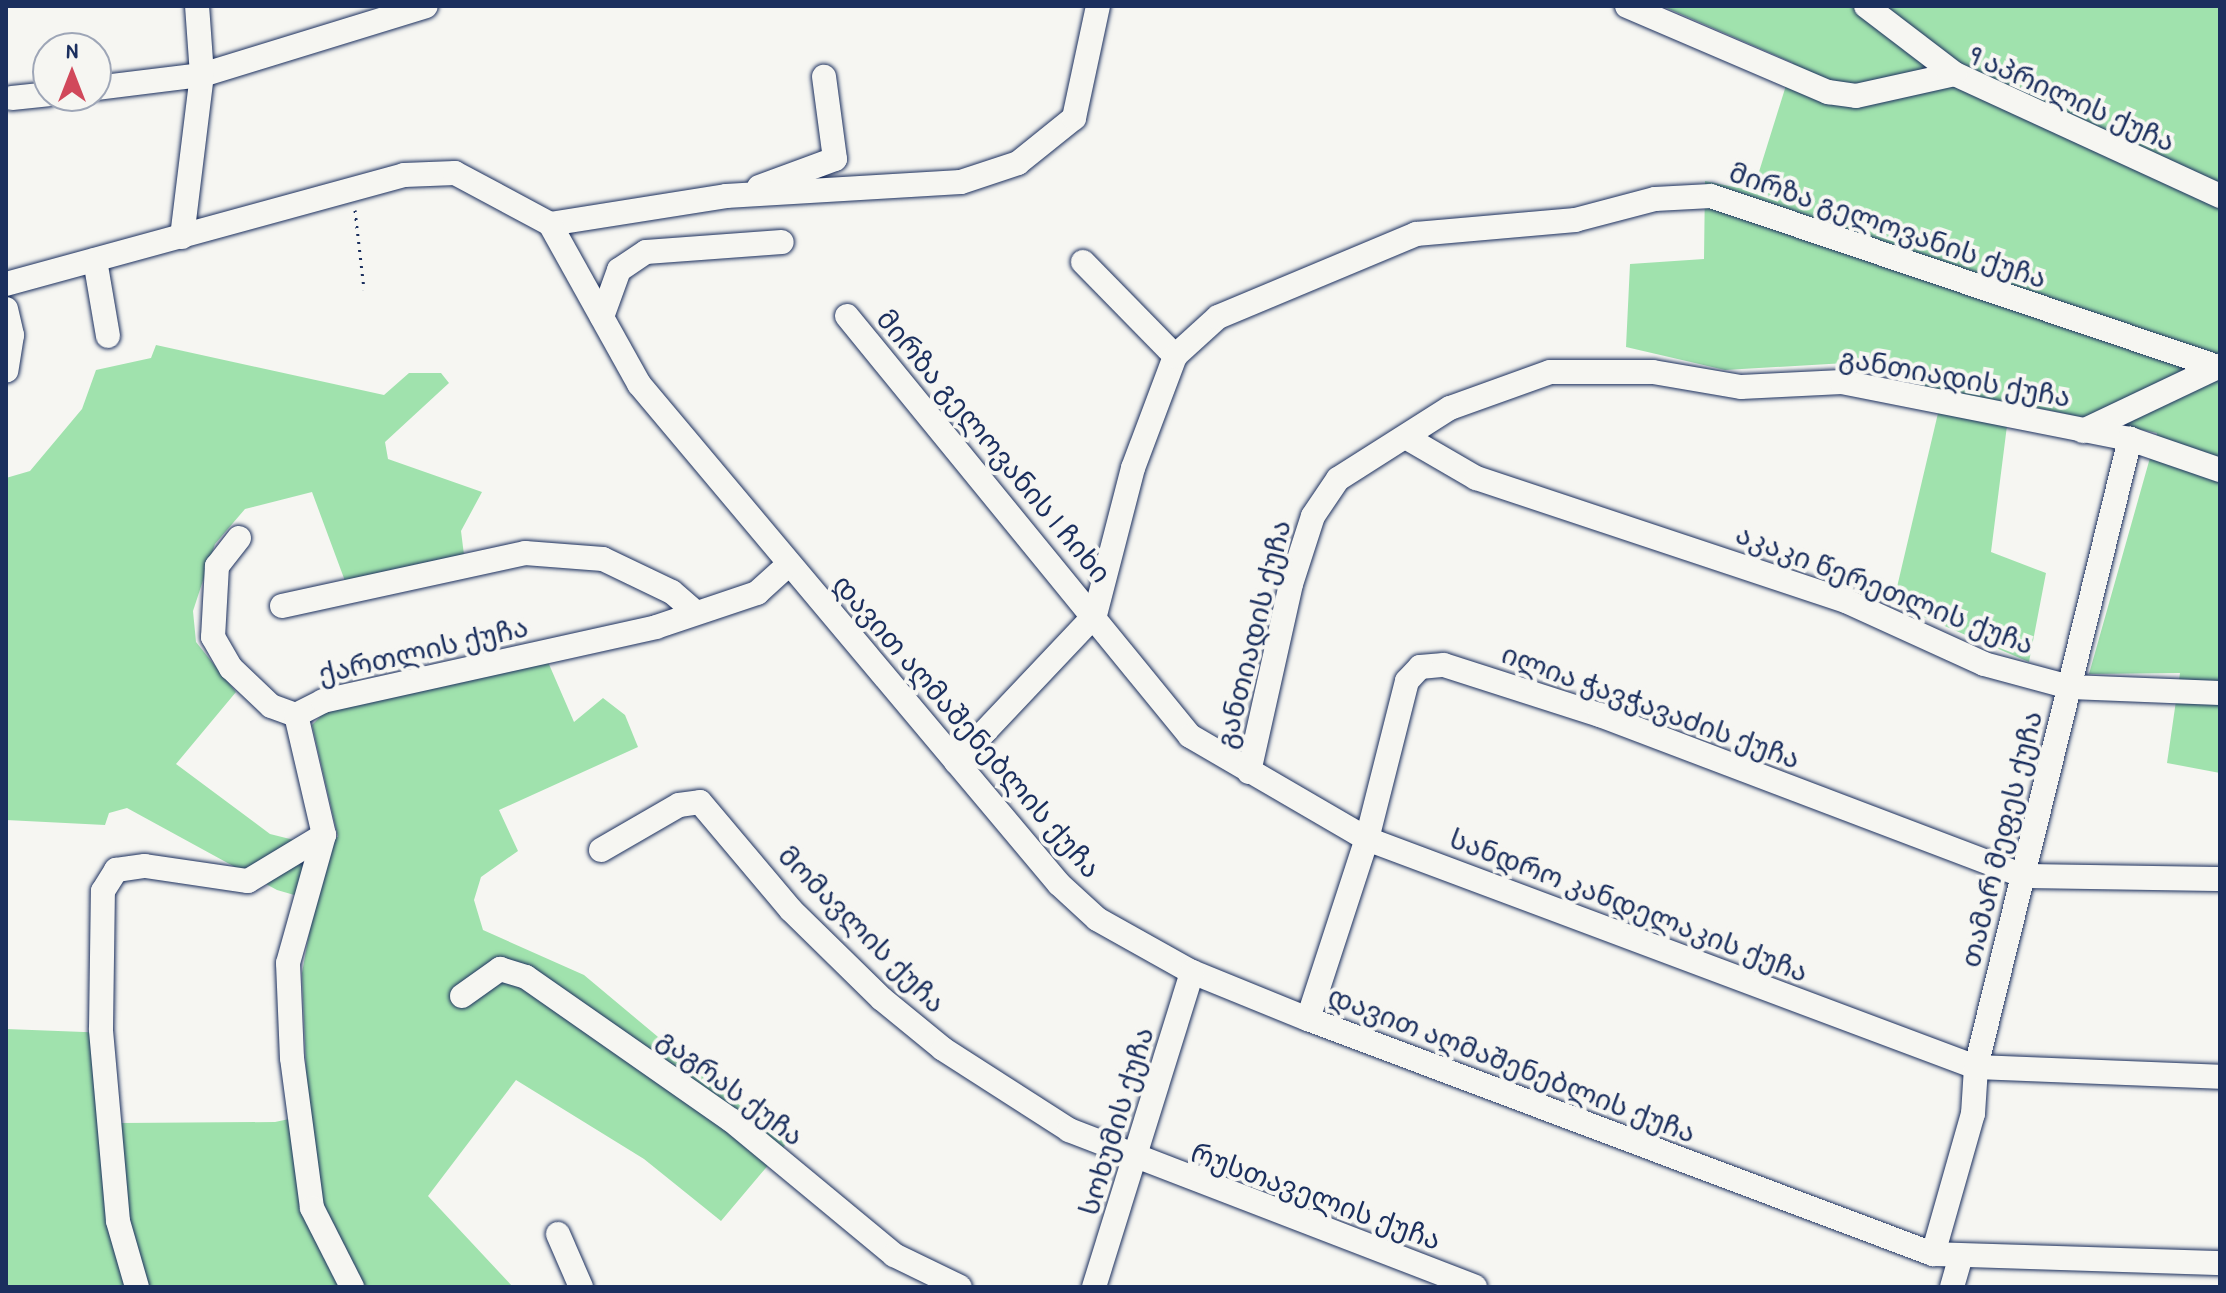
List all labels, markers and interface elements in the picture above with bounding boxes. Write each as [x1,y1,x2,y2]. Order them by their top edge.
north arrow [32,32,112,112]
text: N [66,35,78,65]
street label: 9 აპრილის ქუჩა [1964,37,2180,159]
street label: მირზა გელოვანის ქუჩა [1725,155,2051,295]
street label: მირზა გელოვანის I ჩიხი [870,302,1118,590]
street label: განთიადის ქუჩა [1837,340,2073,414]
street label: განთიადის ქუჩა [1208,516,1298,752]
street label: აკაკი წერეთლის ქუჩა [1731,517,2039,661]
street label: დავით აღმაშენებლის ქუჩა [826,567,1108,885]
street label: ქართლის ქუჩა [315,610,531,690]
street label: ილია ჭავჭავაძის ქუჩა [1497,636,1805,776]
street label: თამარ მეფეს ქუჩა [1953,707,2049,971]
street label: სანდრო კანდელაკის ქუჩა [1445,821,1813,989]
street label: მომავლის ქუჩა [771,838,953,1020]
street label: დავით აღმაშენებლის ქუჩა [1324,978,1700,1150]
street label: გაგრას ქუჩა [652,1021,810,1153]
street label: სოხუმის ქუჩა [1071,1023,1161,1219]
street label: რუსთაველის ქუჩა [1187,1135,1445,1257]

